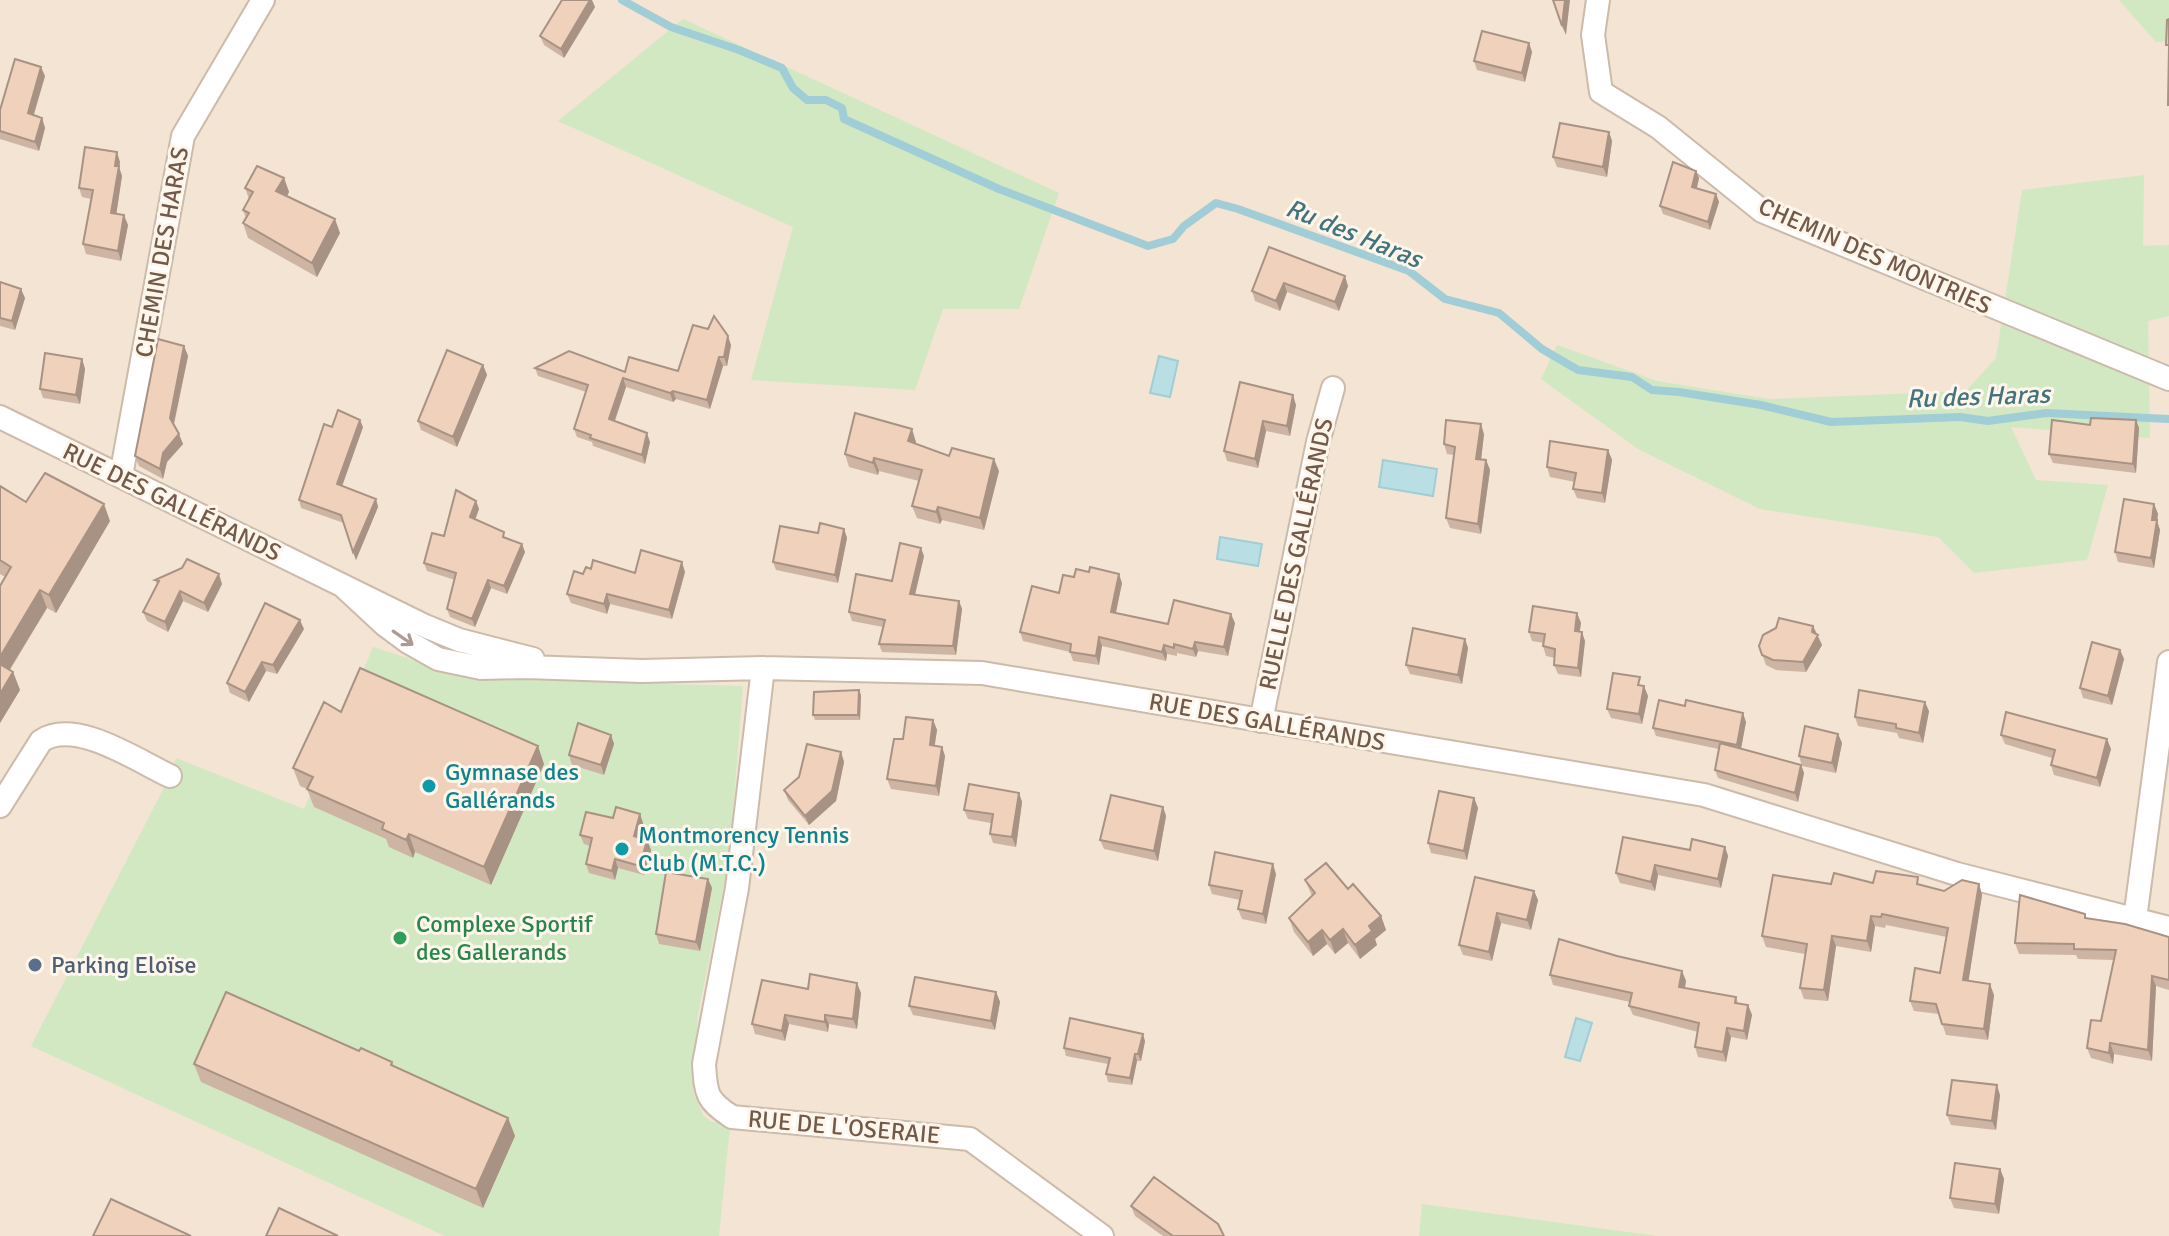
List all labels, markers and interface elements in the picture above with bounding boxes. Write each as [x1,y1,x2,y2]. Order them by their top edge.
street label: CHEMIN DES HARAS [129,144,195,360]
street label: CHEMIN DES MONTRIES [1754,191,1996,321]
water label: Ru des Haras [1281,192,1429,277]
water label: Ru des Haras [1906,378,2053,415]
street label: RUELLE DES GALLÉRANDS [1252,415,1340,693]
street label: RUE DES GALLÉRANDS [58,436,286,568]
one-way arrow [392,630,414,646]
street label: RUE DES GALLÉRANDS [1147,686,1387,758]
place label: Gymnase des Gallérands [445,757,579,815]
marker: Gymnase des Gallérands [420,777,438,795]
place label: Montmorency Tennis Club (M.T.C.) [638,820,849,878]
marker: Montmorency Tennis Club (M.T.C.) [613,840,631,858]
place label: Complexe Sportif des Gallerands [416,909,593,967]
marker: Complexe Sportif des Gallerands [391,929,409,947]
place label: Parking Eloïse [51,950,196,980]
marker: Parking Eloïse [26,956,44,974]
street label: RUE DE L'OSERAIE [747,1104,941,1150]

